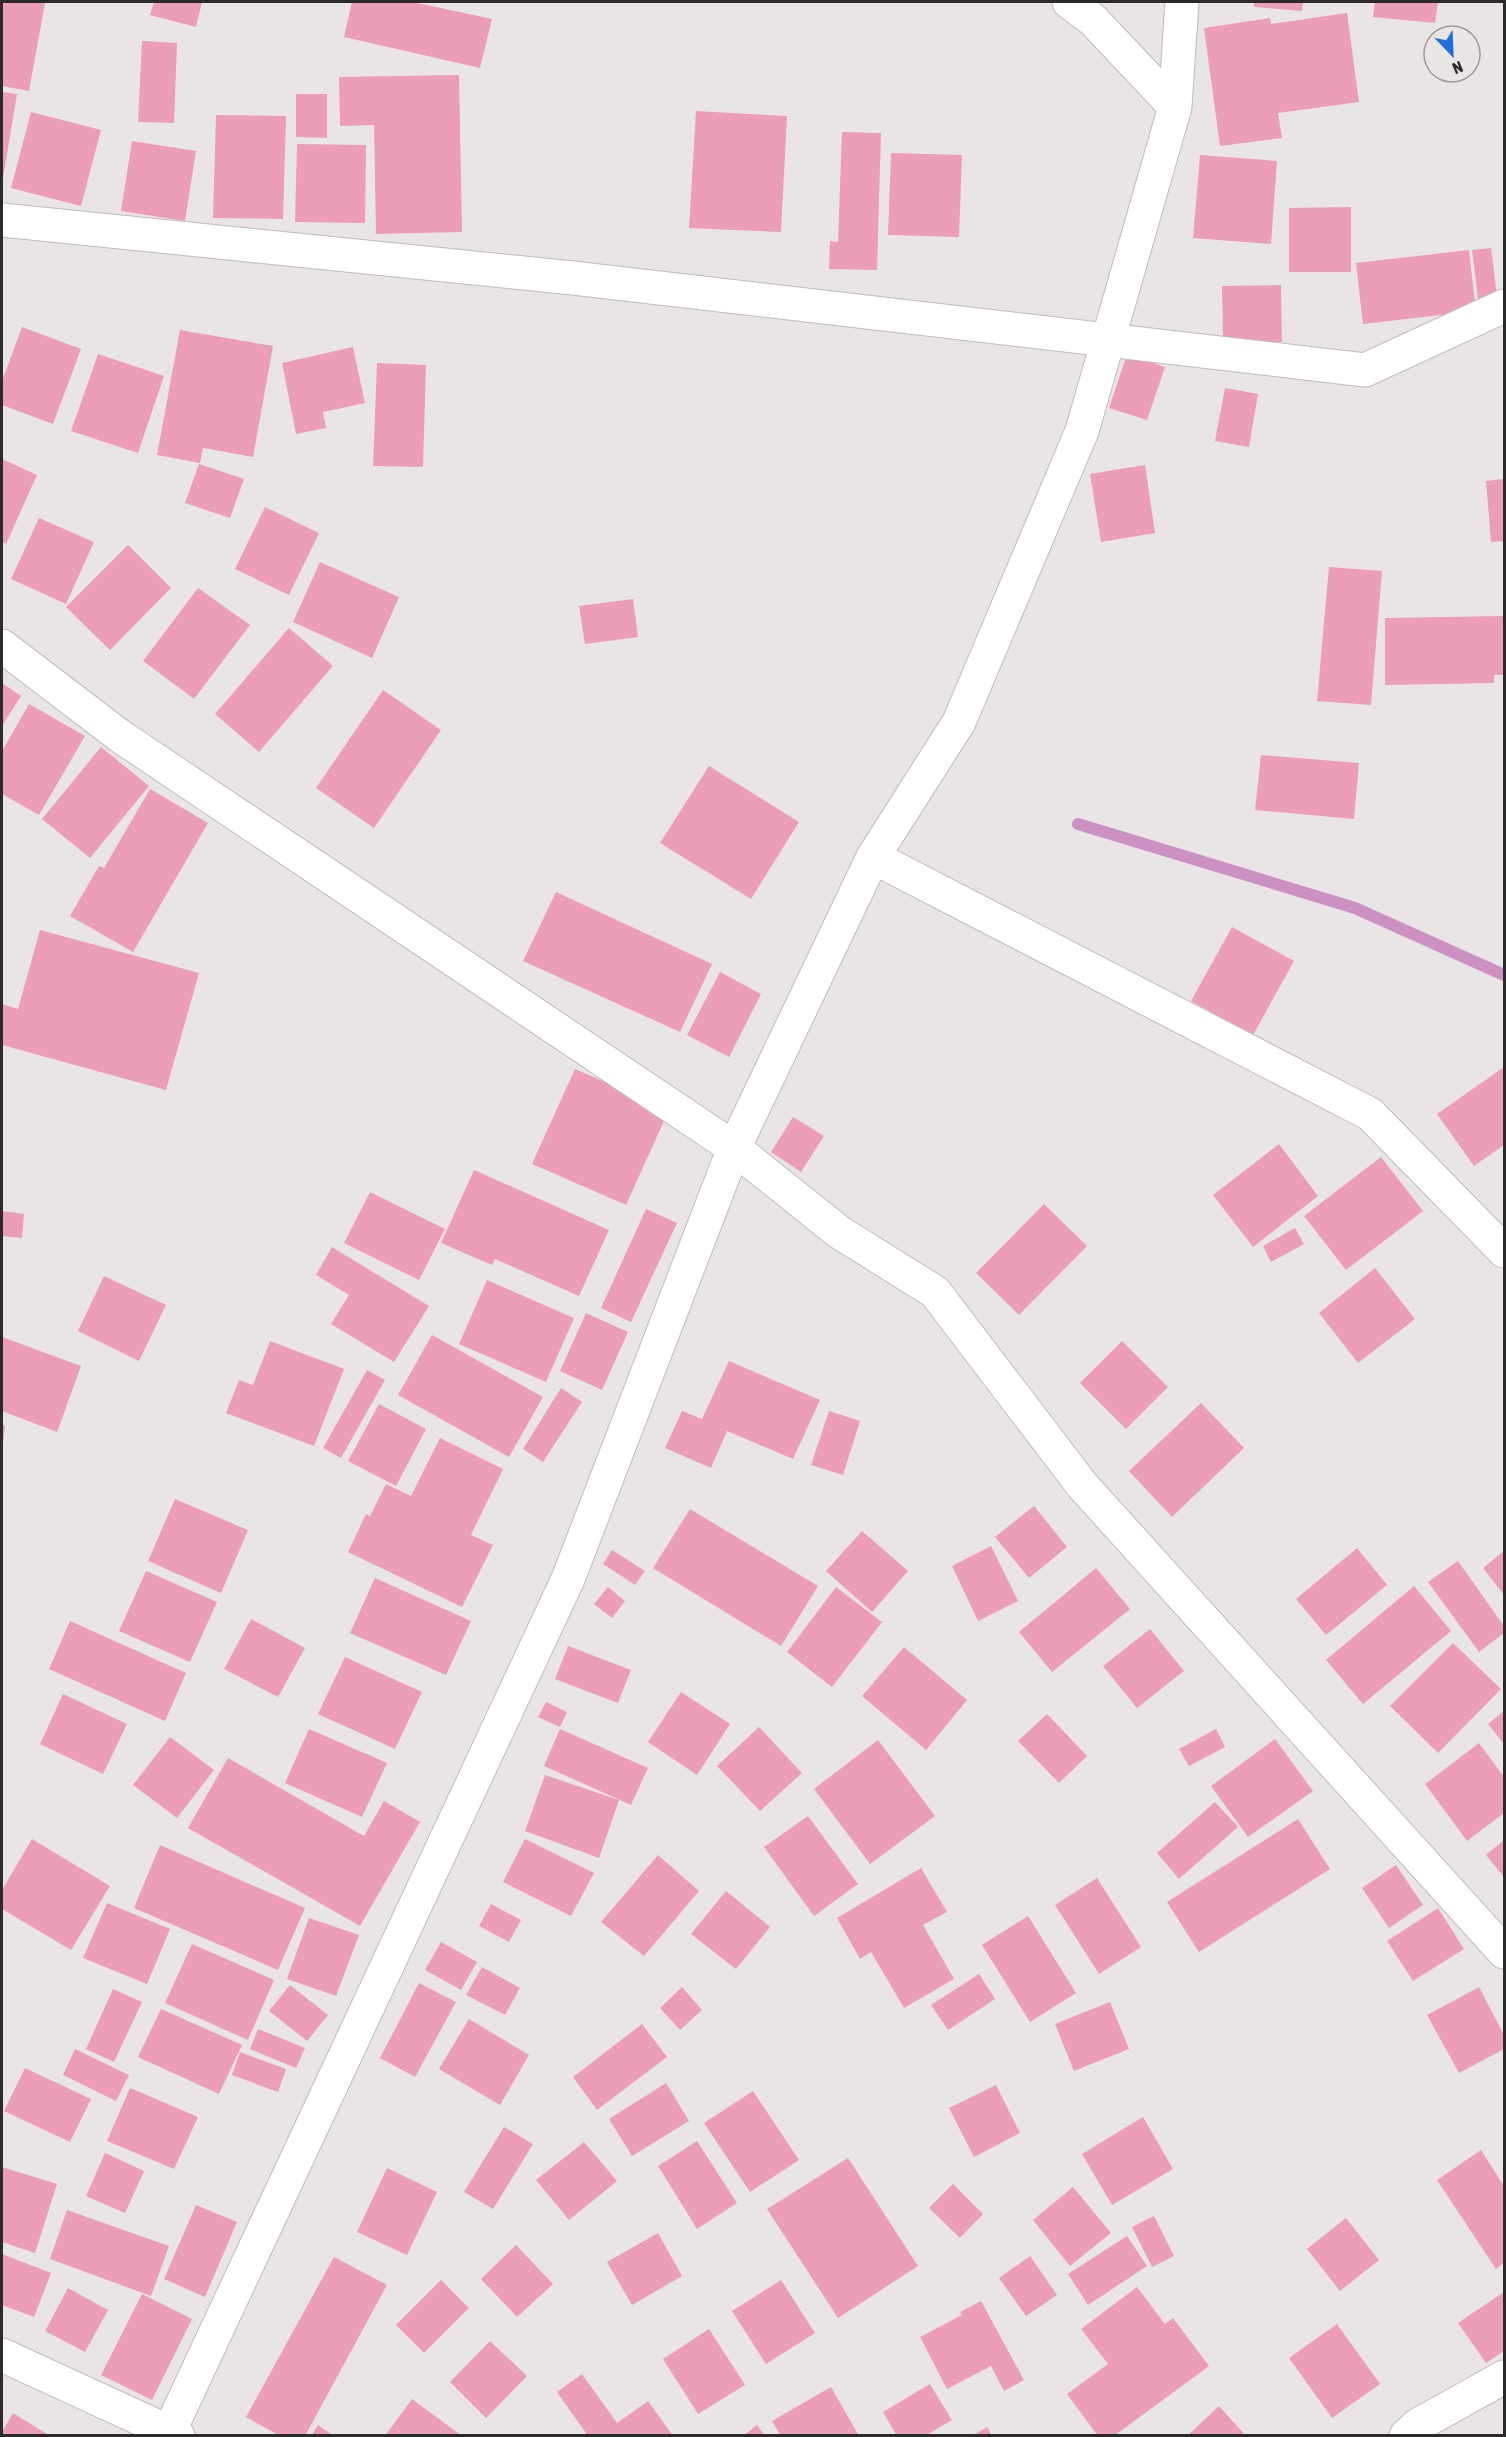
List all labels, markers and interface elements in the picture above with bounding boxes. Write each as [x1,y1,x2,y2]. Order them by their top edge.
north arrow [1422,24,1482,84]
text: N [1450,58,1466,78]

